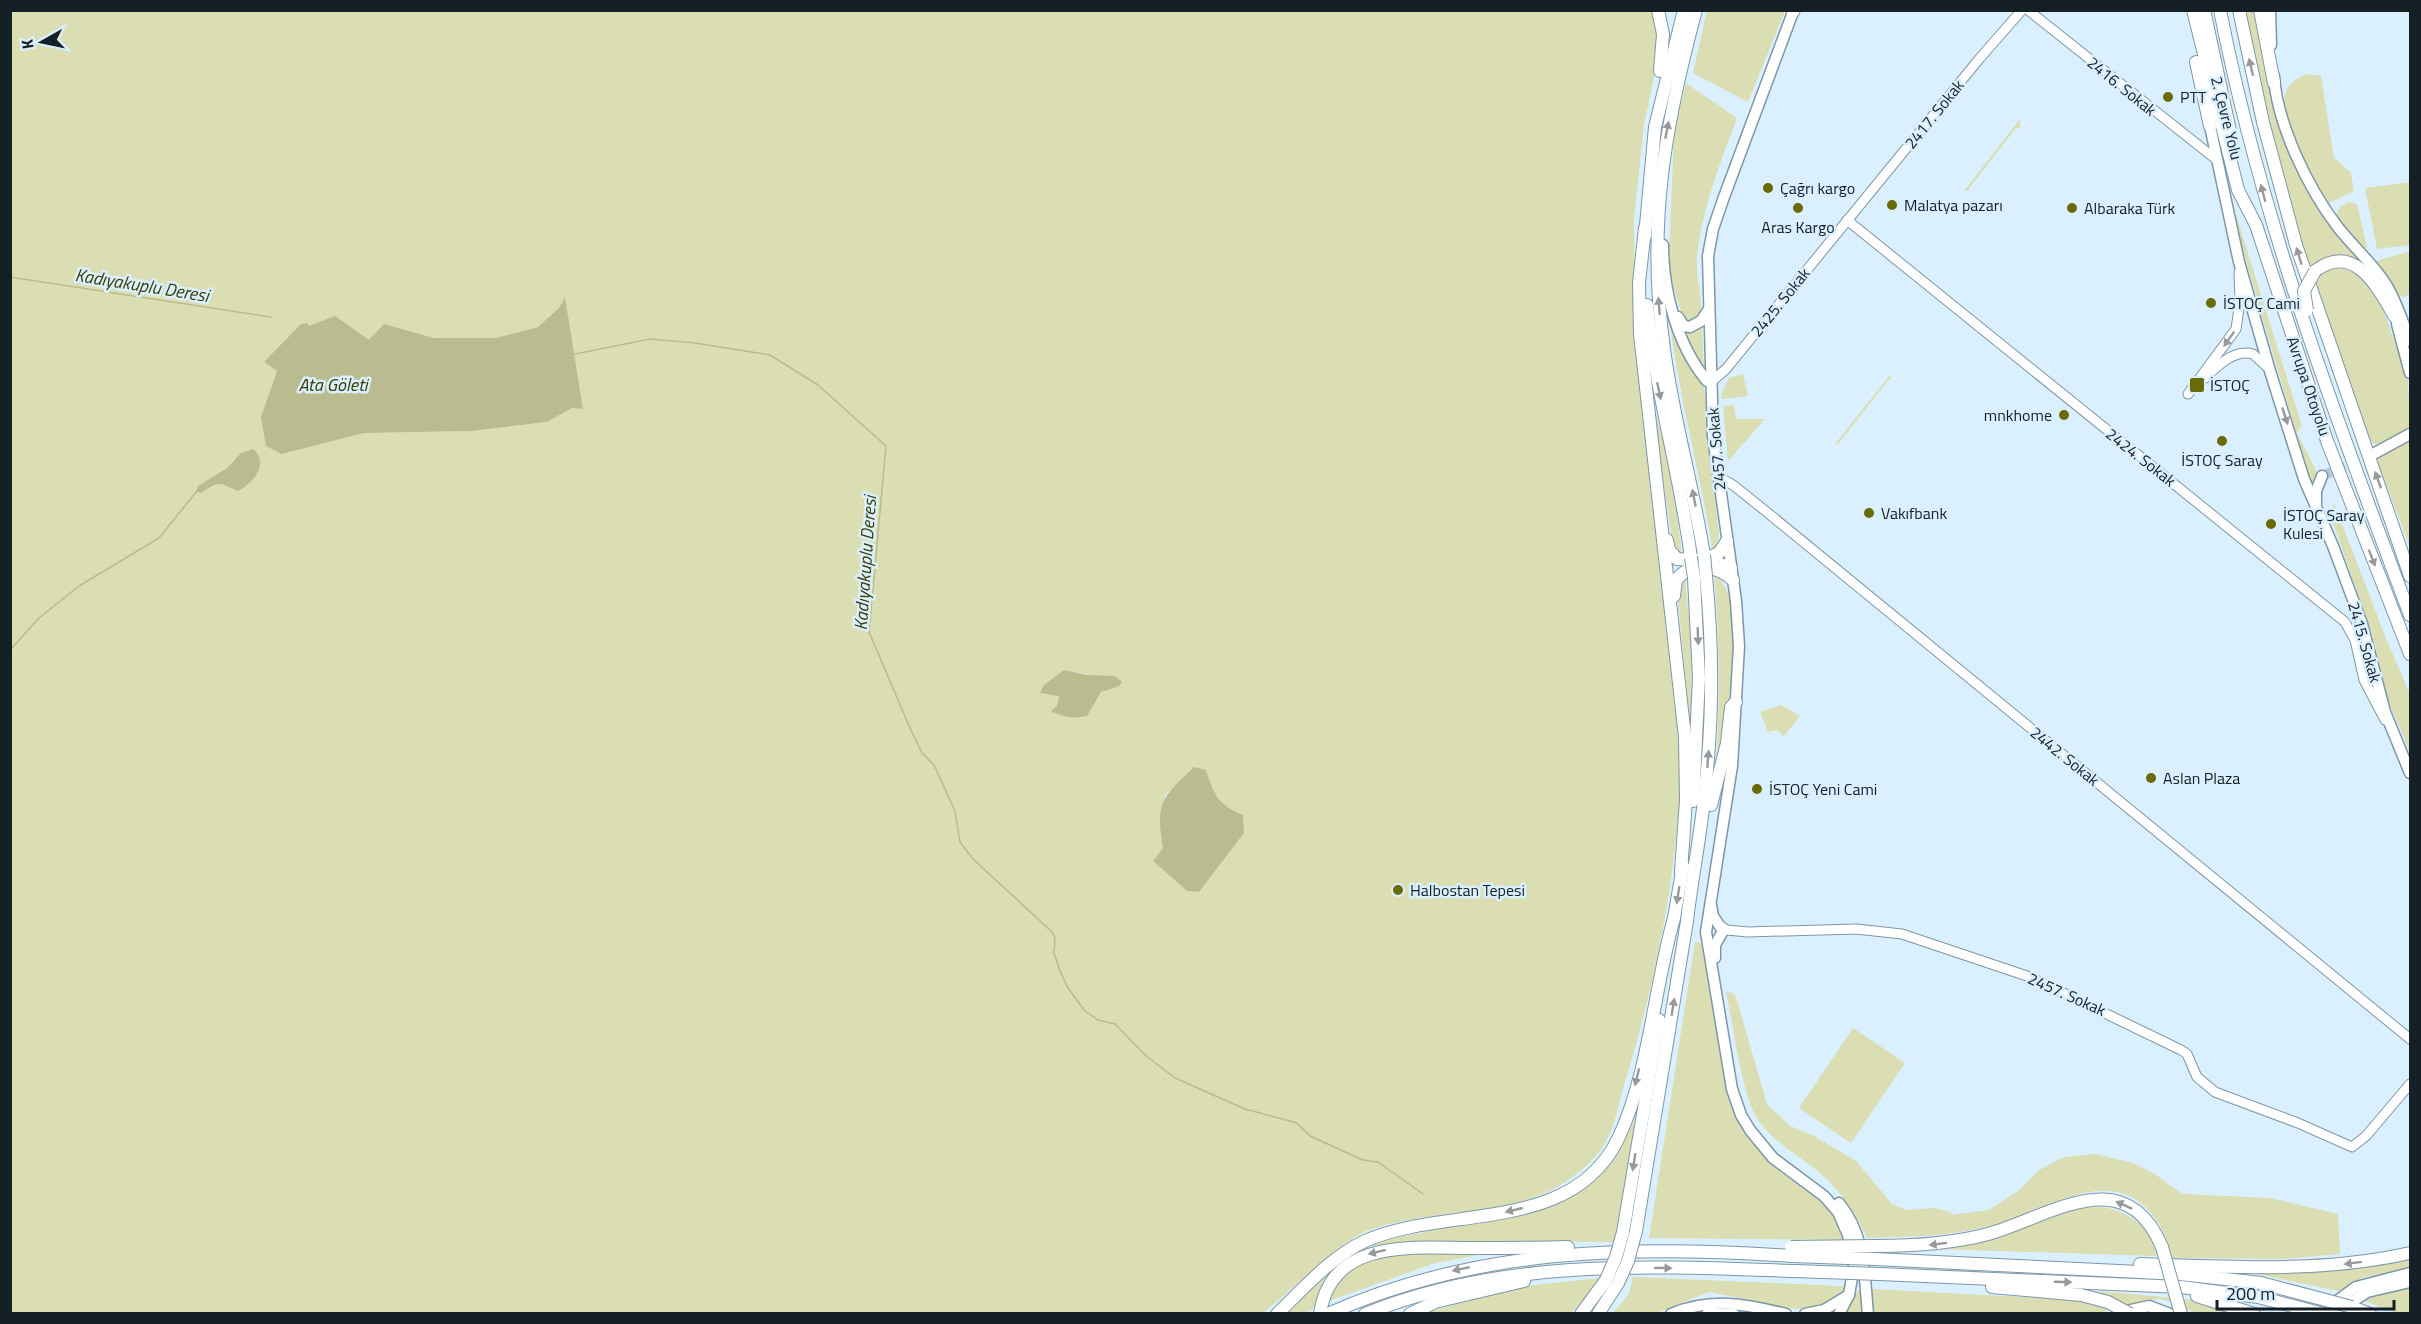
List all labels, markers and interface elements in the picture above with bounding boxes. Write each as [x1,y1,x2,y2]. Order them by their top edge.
north arrow [12,12,72,72]
text: K [15,37,40,51]
street label: 2416. Sokak [2082,50,2162,122]
one-way arrow [2246,57,2255,76]
street label: 2417. Sokak [1898,74,1970,154]
street label: 2. Çevre Yolu [2205,74,2249,162]
place label: PTT [2180,85,2207,109]
marker: PTT [2161,90,2175,104]
one-way arrow [1663,120,1672,139]
place label: Çağrı kargo [1780,176,1855,200]
marker: Çağrı kargo [1761,181,1775,195]
one-way arrow [2257,184,2267,202]
place label: Malatya pazarı [1904,193,2003,217]
place label: Albaraka Türk [2084,196,2175,220]
marker: Malatya pazarı [1885,198,1899,212]
marker: Aras Kargo [1791,201,1805,215]
marker: Albaraka Türk [2065,201,2079,215]
place label: Aras Kargo [1761,215,1835,239]
one-way arrow [2294,247,2303,265]
water label: Kadıyakuplu Deresi [73,261,213,309]
street label: 2425. Sokak [1744,262,1816,342]
place label: İSTOÇ Cami [2223,291,2300,315]
one-way arrow [1654,296,1664,315]
marker: İSTOÇ Cami [2204,296,2218,310]
one-way arrow [2223,331,2235,347]
street label: Avrupa Otoyolu [2281,333,2337,439]
water label: Ata Göleti [298,371,370,398]
place label: İSTOÇ [2210,373,2250,397]
marker: İSTOÇ [2188,376,2206,394]
one-way arrow [1655,381,1664,400]
place label: mnkhome [1984,403,2052,427]
street label: 2457. Sokak [1700,406,1732,492]
one-way arrow [2280,407,2290,425]
marker: mnkhome [2057,408,2071,422]
street label: 2424. Sokak [2101,422,2181,492]
marker: İSTOÇ Saray [2215,434,2229,448]
place label: İSTOÇ Saray [2181,448,2263,472]
one-way arrow [2372,470,2382,488]
one-way arrow [1689,488,1698,507]
water label: Kadıyakuplu Deresi [847,492,883,631]
place label: Vakıfbank [1881,501,1947,525]
place label: İSTOÇ Saray Kulesi [2283,503,2365,545]
marker: Vakıfbank [1862,506,1876,520]
marker: İSTOÇ Saray Kulesi [2264,517,2278,531]
one-way arrow [2368,549,2377,567]
street label: 2415. Sokak [2342,599,2388,686]
one-way arrow [1693,627,1702,646]
street label: 2442. Sokak [2025,720,2105,792]
one-way arrow [1703,749,1713,768]
place label: Aslan Plaza [2163,766,2240,790]
marker: Aslan Plaza [2144,771,2158,785]
place label: İSTOÇ Yeni Cami [1769,777,1877,801]
marker: İSTOÇ Yeni Cami [1750,782,1764,796]
place label: Halbostan Tepesi [1410,878,1525,902]
marker: Halbostan Tepesi [1391,883,1405,897]
one-way arrow [1673,886,1682,905]
street label: 2457. Sokak [2024,966,2110,1022]
one-way arrow [1668,998,1677,1017]
one-way arrow [1632,1068,1642,1087]
one-way arrow [1630,1153,1639,1172]
one-way arrow [2116,1201,2133,1210]
one-way arrow [1505,1206,1523,1216]
one-way arrow [1928,1239,1947,1248]
one-way arrow [1367,1248,1386,1258]
one-way arrow [2343,1258,2362,1267]
one-way arrow [1653,1263,1672,1272]
one-way arrow [1451,1265,1470,1274]
scale bar [2217,1273,2394,1311]
one-way arrow [2053,1277,2072,1286]
text: 200 m [2226,1280,2275,1307]

